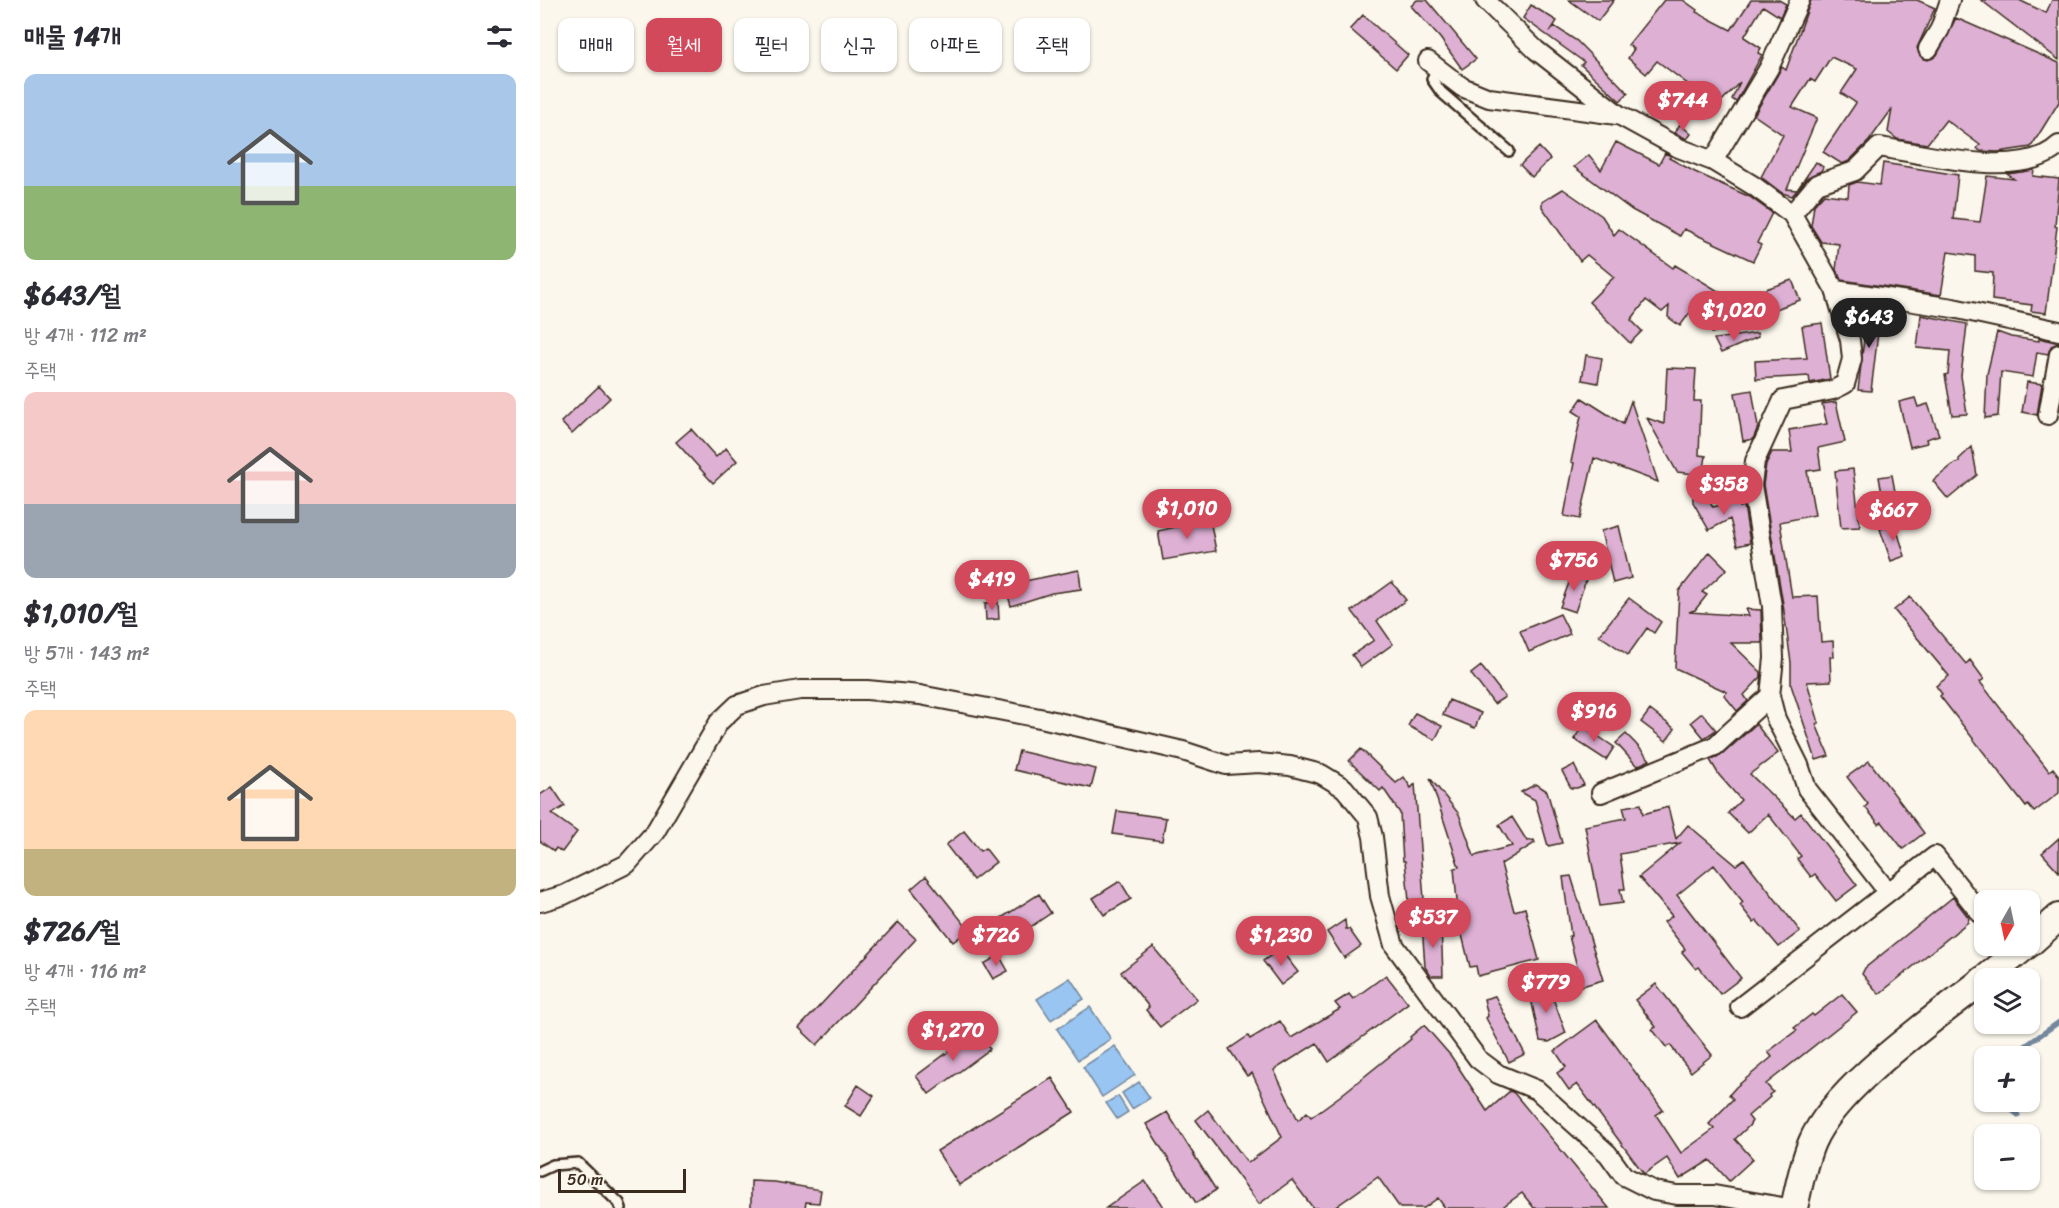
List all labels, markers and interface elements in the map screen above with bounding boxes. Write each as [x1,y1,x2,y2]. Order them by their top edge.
text: 매물 14개 [24,13,121,59]
chip: 매매 [558,18,634,72]
chip: 월세 [646,18,722,72]
chip: 필터 [734,18,809,72]
chip: 신규 [821,18,897,72]
chip: 아파트 [909,18,1002,72]
chip: 주택 [1014,18,1090,72]
icon: filters [483,20,516,53]
pin: $744 [1647,81,1719,132]
text: $744 [1658,83,1708,118]
icon: home [216,113,324,221]
text: $643/월 [24,272,121,318]
pin: $1,020 [1685,291,1783,342]
text: $1,020 [1702,293,1766,328]
pin: $643 [1833,298,1905,349]
text: $643 [1845,300,1893,335]
text: 방 4개 · 112 m² [24,318,147,353]
text: 주택 [24,353,56,388]
icon: home [216,431,324,539]
pin: $358 [1688,465,1760,516]
text: $358 [1700,467,1748,502]
pin: $1,010 [1138,489,1236,540]
text: $1,010 [1156,491,1218,526]
pin: $667 [1857,491,1929,542]
text: $667 [1869,493,1917,528]
pin: $756 [1538,541,1610,592]
text: $756 [1550,543,1598,578]
pin: $419 [956,560,1028,611]
text: $419 [969,562,1015,597]
text: $1,010/월 [24,590,137,636]
text: 방 5개 · 143 m² [24,636,150,671]
text: 주택 [24,671,56,706]
pin: $916 [1558,692,1630,743]
text: $916 [1571,694,1617,729]
icon: home [216,749,324,857]
north arrow [1974,890,2040,956]
map controls [1974,890,2040,1190]
pin: $537 [1397,898,1469,949]
text: $537 [1409,900,1457,935]
text: $726/월 [24,908,120,954]
pin: $726 [960,916,1032,967]
pin: $1,230 [1232,916,1330,967]
text: $726 [972,918,1020,953]
text: $1,230 [1250,918,1312,953]
text: 방 4개 · 116 m² [24,954,147,989]
pin: $779 [1510,963,1582,1014]
text: $779 [1522,965,1570,1000]
button: layers [1974,968,2040,1034]
text: 주택 [24,989,56,1024]
pin: $1,270 [904,1011,1002,1062]
text: $1,270 [921,1013,985,1048]
button: + [1974,1046,2040,1112]
button: − [1974,1124,2040,1190]
text: 50 m [567,1165,603,1194]
scale bar [558,1166,686,1194]

